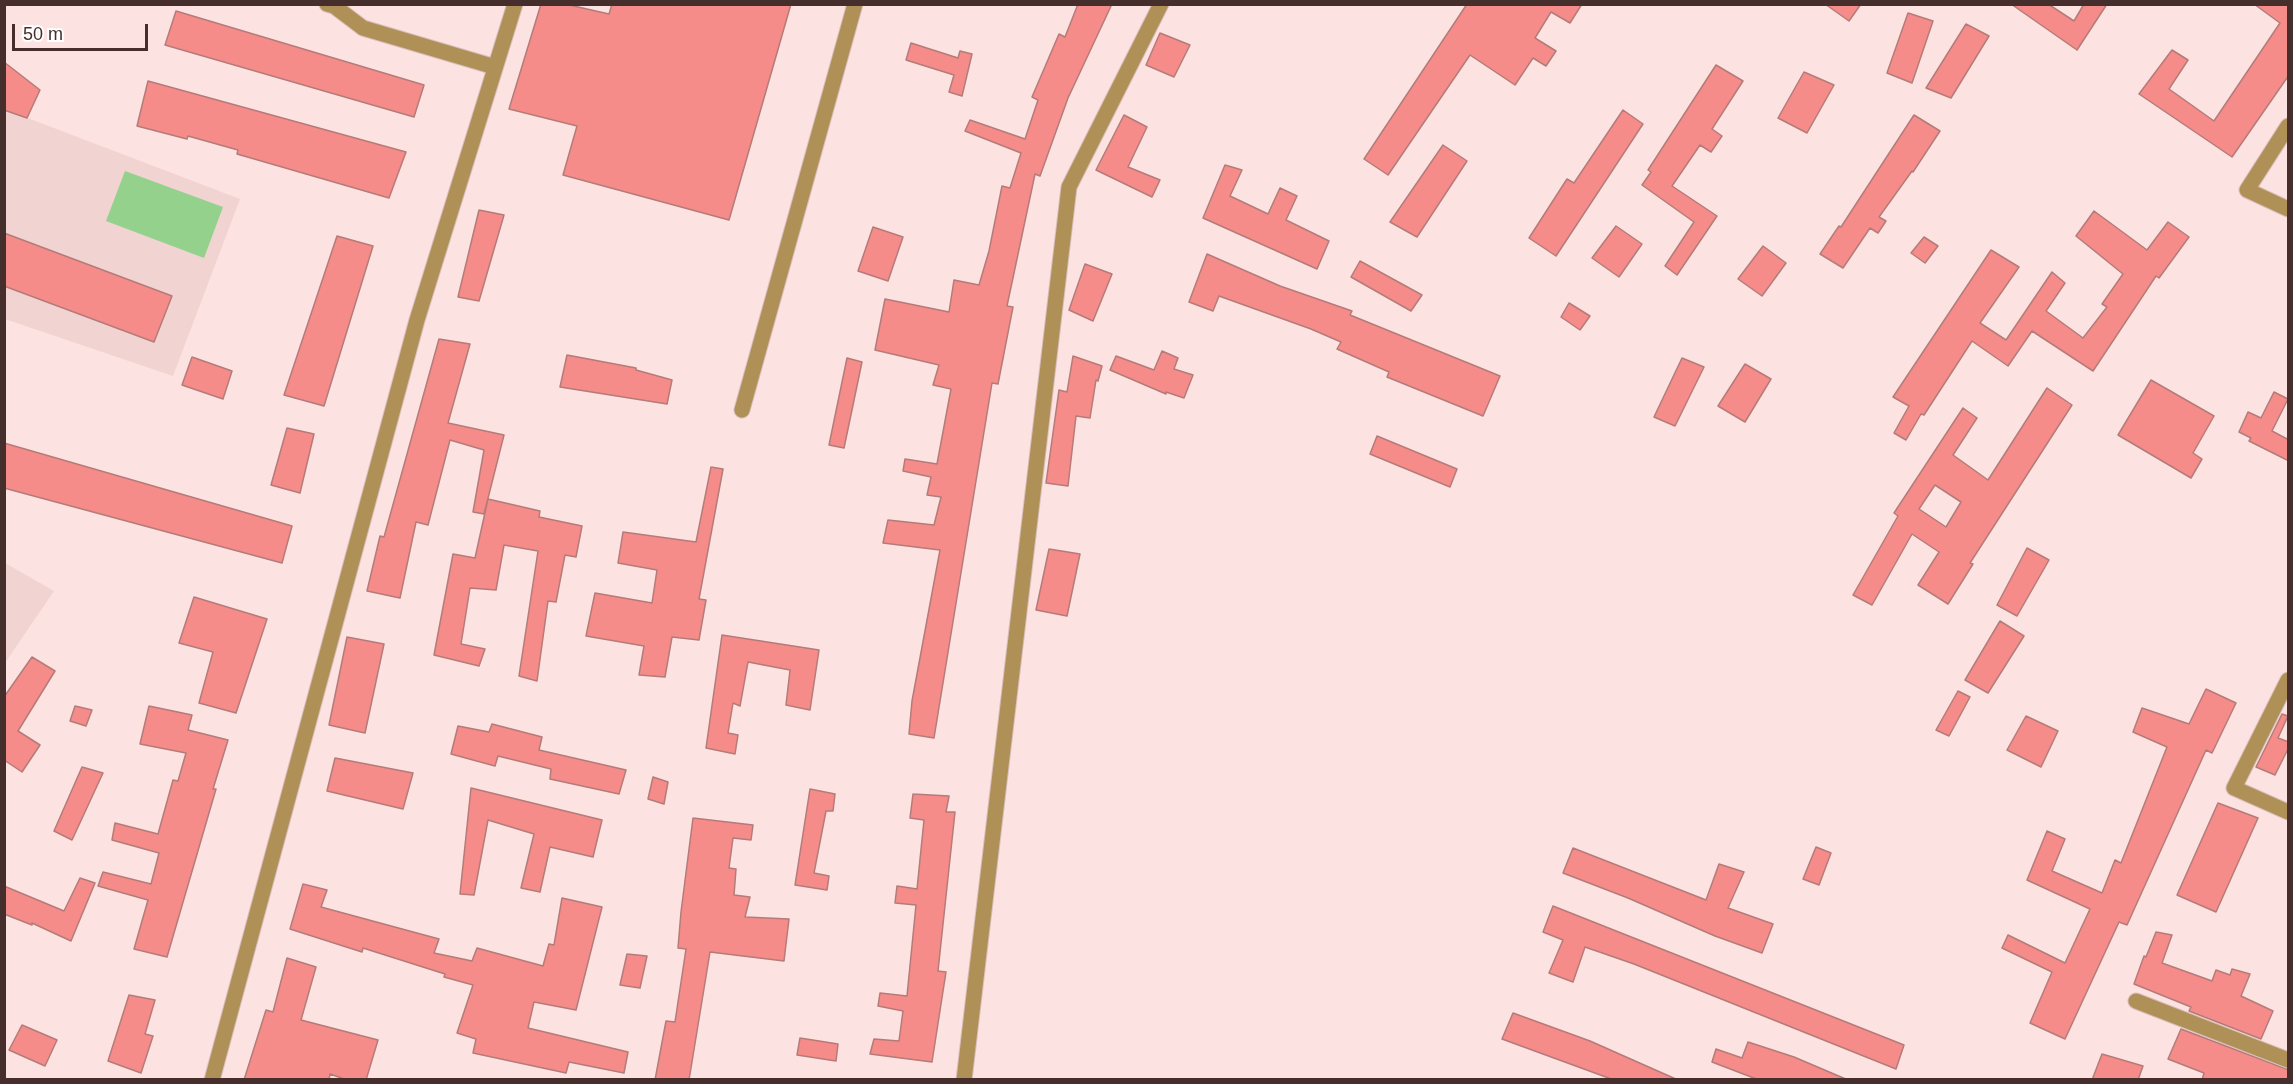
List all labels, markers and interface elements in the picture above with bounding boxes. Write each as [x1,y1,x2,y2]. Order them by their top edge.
scale bar [15,12,152,50]
text: 50 m [23,24,63,44]

